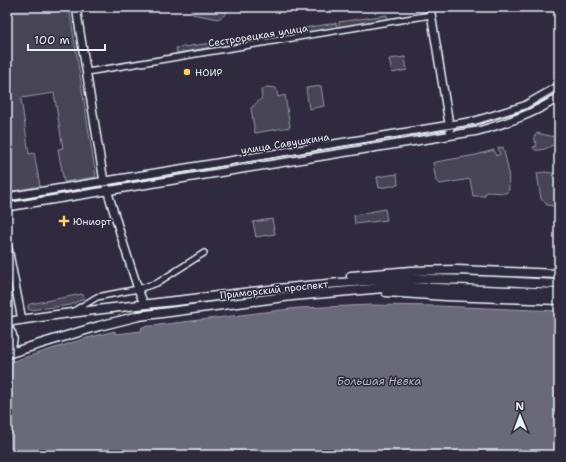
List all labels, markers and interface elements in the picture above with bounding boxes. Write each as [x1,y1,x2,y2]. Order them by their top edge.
street label: Сестрорецкая улица [207,21,310,50]
scale bar [28,26,105,52]
text: 100 m [34,32,70,48]
place label: НОИР [195,66,223,79]
marker: НОИР [182,67,192,77]
street label: улица Савушкина [240,130,331,157]
marker: Юниорт [58,215,70,227]
place label: Юниорт [73,215,112,228]
street label: Приморский проспект [219,277,330,302]
water label: Большая Невка [337,374,422,389]
north arrow [500,396,540,436]
text: N [515,399,525,414]

